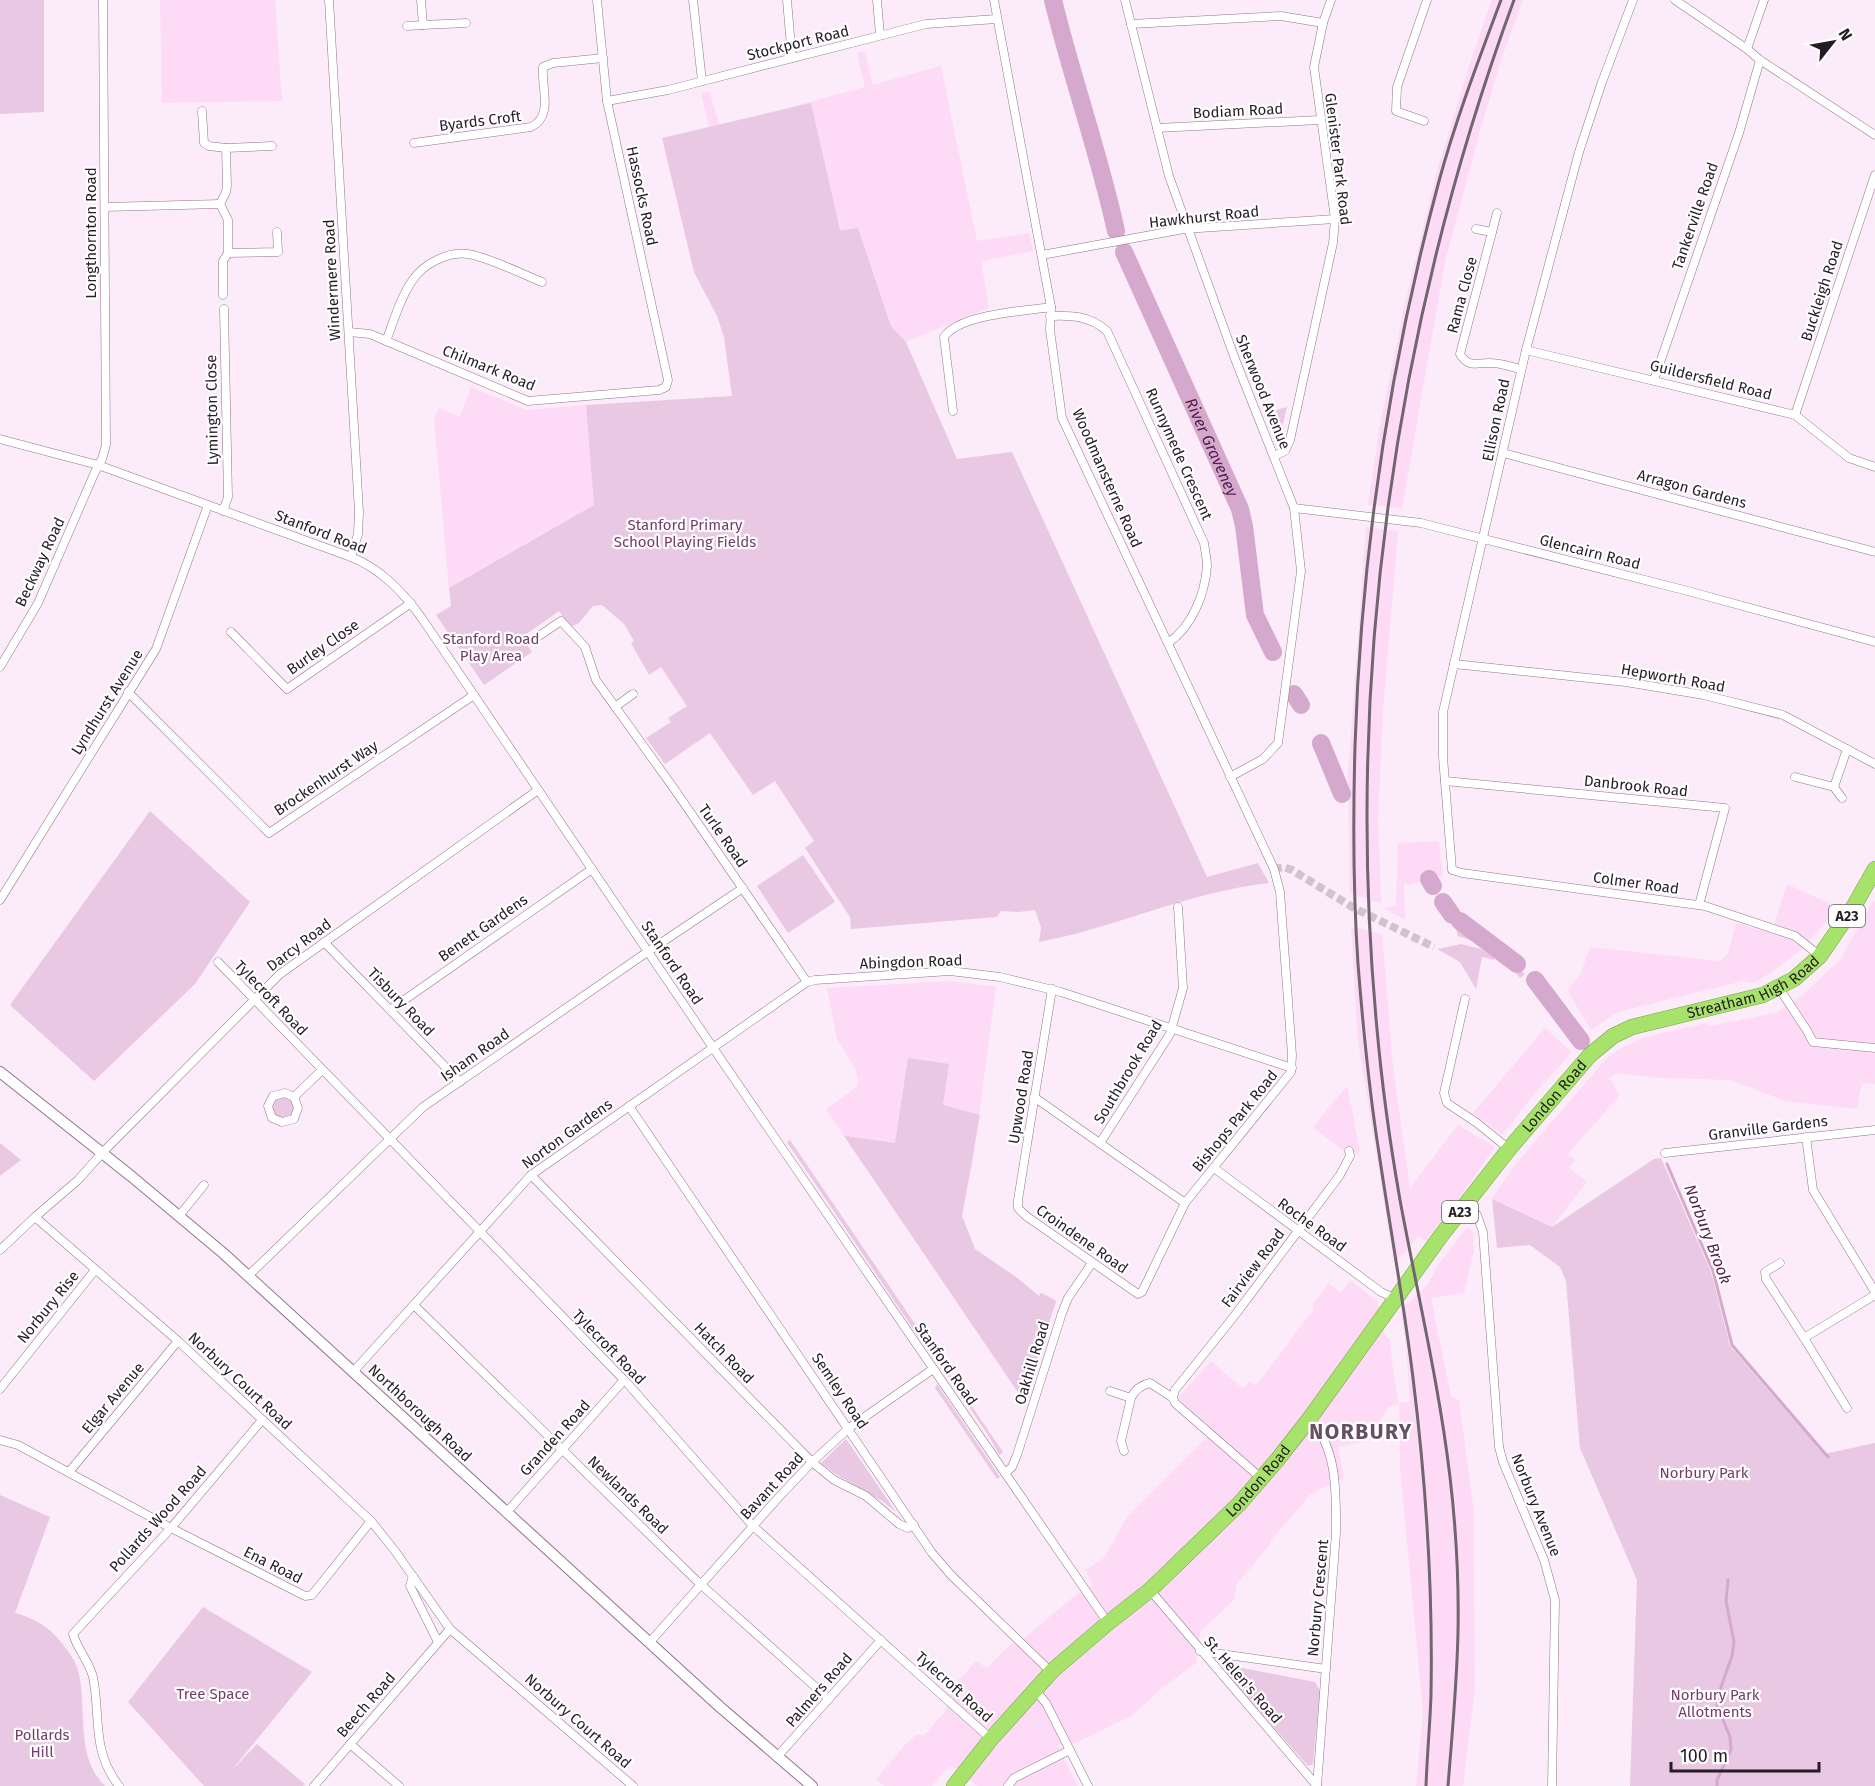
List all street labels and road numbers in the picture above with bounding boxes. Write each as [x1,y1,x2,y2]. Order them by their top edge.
street label: Stockport Road [745,22,851,64]
street label: Glenister Park Road [1321,92,1355,226]
street label: Bodiam Road [1192,100,1284,122]
street label: Byards Croft [438,107,523,135]
street label: Hassocks Road [623,145,661,247]
street label: Tankerville Road [1668,160,1722,272]
street label: Longthornton Road [82,167,100,299]
street label: Hawkhurst Road [1148,202,1260,232]
street label: Windermere Road [320,219,344,341]
street label: Buckleigh Road [1797,238,1847,344]
street label: Rama Close [1443,255,1481,335]
street label: Sherwood Avenue [1232,332,1294,452]
street label: Chilmark Road [440,341,538,395]
street label: Lymington Close [202,354,222,466]
street label: Guildersfield Road [1648,356,1774,404]
street label: Ellison Road [1478,377,1514,463]
street label: Runnymede Crescent [1142,385,1216,523]
street label: Woodmansterne Road [1068,406,1146,550]
street label: Arragon Gardens [1635,466,1749,512]
street label: Stanford Road [273,506,369,558]
street label: Beckway Road [11,514,69,610]
street label: Glencairn Road [1538,531,1642,573]
street label: Burley Close [283,616,363,678]
street label: Lyndhurst Avenue [67,646,147,758]
street label: Hepworth Road [1620,660,1726,696]
street label: Brockenhurst Way [271,736,382,819]
street label: Danbrook Road [1583,772,1689,800]
street label: Turle Road [695,801,751,871]
street label: Colmer Road [1592,868,1680,898]
street label: Benett Gardens [435,891,531,965]
road number: A23 [1829,905,1865,927]
street label: Darcy Road [263,915,335,975]
street label: Stanford Road [637,918,707,1008]
street label: Abingdon Road [859,951,963,973]
street label: Streatham High Road [1685,952,1823,1022]
street label: Tylecroft Road [231,957,311,1039]
street label: Tisbury Road [364,964,438,1040]
street label: Southbrook Road [1090,1017,1166,1127]
street label: Isham Road [437,1025,513,1085]
street label: Upwood Road [1005,1049,1037,1145]
street label: London Road [1518,1056,1591,1136]
street label: Bishops Park Road [1188,1066,1282,1176]
street label: Norton Gardens [518,1095,616,1173]
street label: Granville Gardens [1707,1112,1829,1144]
street label: Roche Road [1274,1194,1350,1256]
street label: Croindene Road [1033,1201,1131,1277]
road number: A23 [1442,1201,1478,1223]
street label: Fairview Road [1218,1225,1288,1311]
street label: Norbury Rise [13,1267,83,1347]
street label: Tylecroft Road [569,1306,649,1388]
street label: Hatch Road [690,1319,758,1387]
street label: Stanford Road [911,1319,981,1409]
street label: Oakhill Road [1011,1319,1053,1407]
street label: Norbury Court Road [185,1328,295,1434]
street label: Semley Road [808,1350,872,1432]
street label: Elgar Avenue [78,1359,148,1437]
street label: Northborough Road [365,1361,475,1465]
street label: Granden Road [516,1396,594,1480]
street label: London Road [1222,1441,1294,1521]
street label: Bavant Road [736,1449,808,1523]
street label: Norbury Avenue [1507,1451,1565,1559]
street label: Newlands Road [584,1452,672,1538]
street label: Pollards Wood Road [106,1462,210,1576]
street label: Norbury Crescent [1304,1538,1332,1657]
street label: Ena Road [241,1543,305,1587]
street label: St. Helen's Road [1200,1633,1286,1727]
street label: Tylecroft Road [912,1648,996,1726]
street label: Palmers Road [782,1649,856,1731]
street label: Beech Road [333,1669,399,1741]
street label: Norbury Court Road [521,1670,635,1772]

